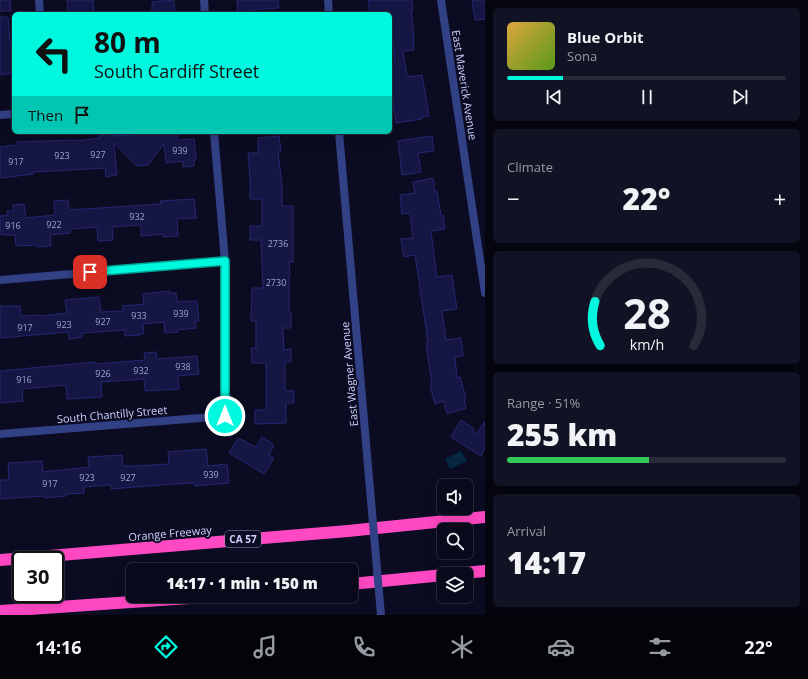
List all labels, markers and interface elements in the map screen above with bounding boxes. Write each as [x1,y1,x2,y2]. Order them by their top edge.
text: 80 m [94,23,161,61]
text: Blue Orbit [567,27,644,47]
icon: left [28,28,80,80]
street label: East Maverick Avenue [449,29,481,141]
text: Sona [567,47,597,65]
text: South Cardiff Street [94,59,259,83]
icon: previous [543,86,565,108]
icon: pause [636,86,658,108]
icon: next [729,86,751,108]
icon: arrive [71,104,93,126]
text: Then [28,105,63,125]
house number: 939 [172,144,188,157]
house number: 927 [90,148,106,161]
house number: 923 [54,149,70,162]
house number: 917 [8,155,24,168]
text: Climate [507,158,553,176]
text: 22° [623,178,670,219]
text: − [507,183,520,213]
text: + [773,183,786,213]
house number: 932 [129,210,145,223]
house number: 922 [46,218,62,231]
house number: 916 [5,219,21,232]
house number: 2736 [268,237,288,250]
pin [73,255,107,289]
icon: arrive [79,261,101,283]
house number: 2730 [266,276,286,289]
text: 28 [623,284,670,340]
house number: 939 [173,307,189,320]
house number: 933 [131,309,147,322]
house number: 927 [95,315,111,328]
house number: 923 [56,318,72,331]
house number: 917 [17,321,33,334]
street label: East Wagner Avenue [337,321,361,427]
text: km/h [629,334,664,353]
house number: 938 [175,360,191,373]
house number: 932 [133,364,149,377]
house number: 926 [95,367,111,380]
house number: 916 [16,373,32,386]
text: Range · 51% [507,394,580,412]
position arrow [204,395,246,437]
street label: South Chantilly Street [56,402,168,426]
text: 255 km [507,414,617,455]
house number: 939 [203,468,219,481]
house number: 923 [79,471,95,484]
house number: 927 [120,471,136,484]
house number: 917 [42,477,58,490]
map controls [437,479,473,603]
button: sound [437,479,473,515]
street label: Orange Freeway [128,522,213,544]
text: Arrival [507,522,546,540]
button: search [437,523,473,559]
road number: CA 57 [225,531,261,547]
text: 14:17 [507,542,586,583]
speed limit sign: 30 [12,551,64,603]
button: layers [437,567,473,603]
text: 14:17 · 1 min · 150 m [166,573,318,593]
icon: directions [152,633,180,661]
icon: music [251,633,279,661]
icon: phone [350,633,378,661]
icon: climate [448,633,476,661]
icon: car [547,633,575,661]
icon: filters [646,633,674,661]
text: 14:16 [35,635,82,659]
text: 22° [744,635,773,659]

